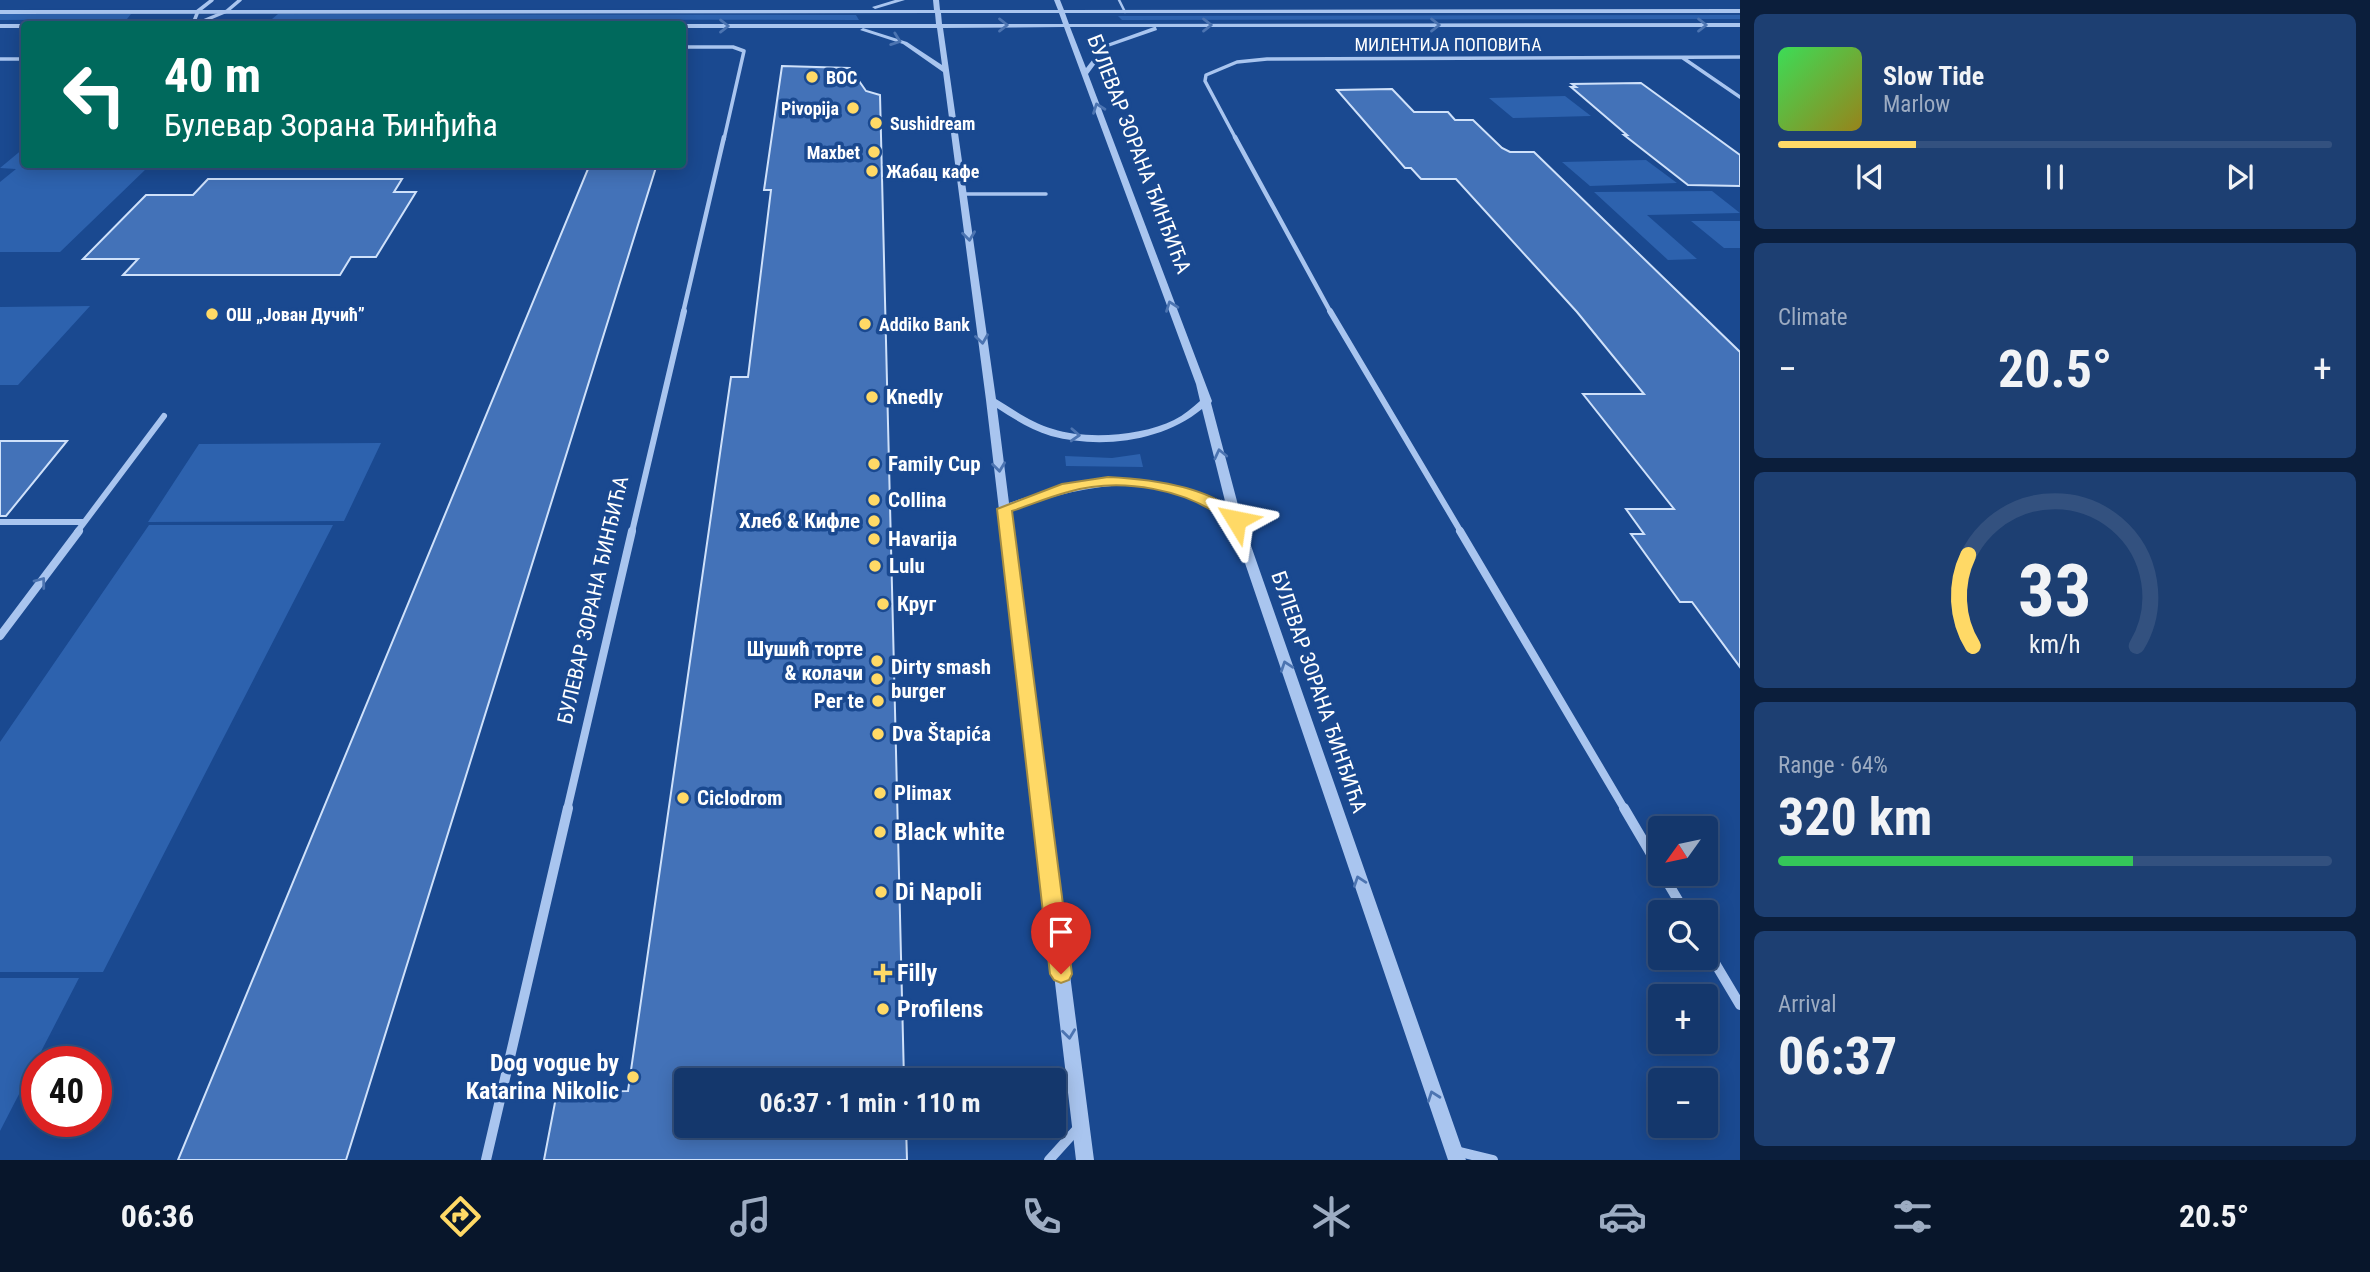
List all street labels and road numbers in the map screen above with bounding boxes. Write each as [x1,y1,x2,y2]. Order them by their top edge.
street label: БУЛЕВАР ЗОРАНА ЂИНЂИЋА [1082,31,1196,277]
street label: МИЛЕНТИЈА ПОПОВИЋА [1354,34,1542,55]
street label: БУЛЕВАР ЗОРАНА ЂИНЂИЋА [553,474,633,726]
street label: БУЛЕВАР ЗОРАНА ЂИНЂИЋА [1266,568,1372,816]

